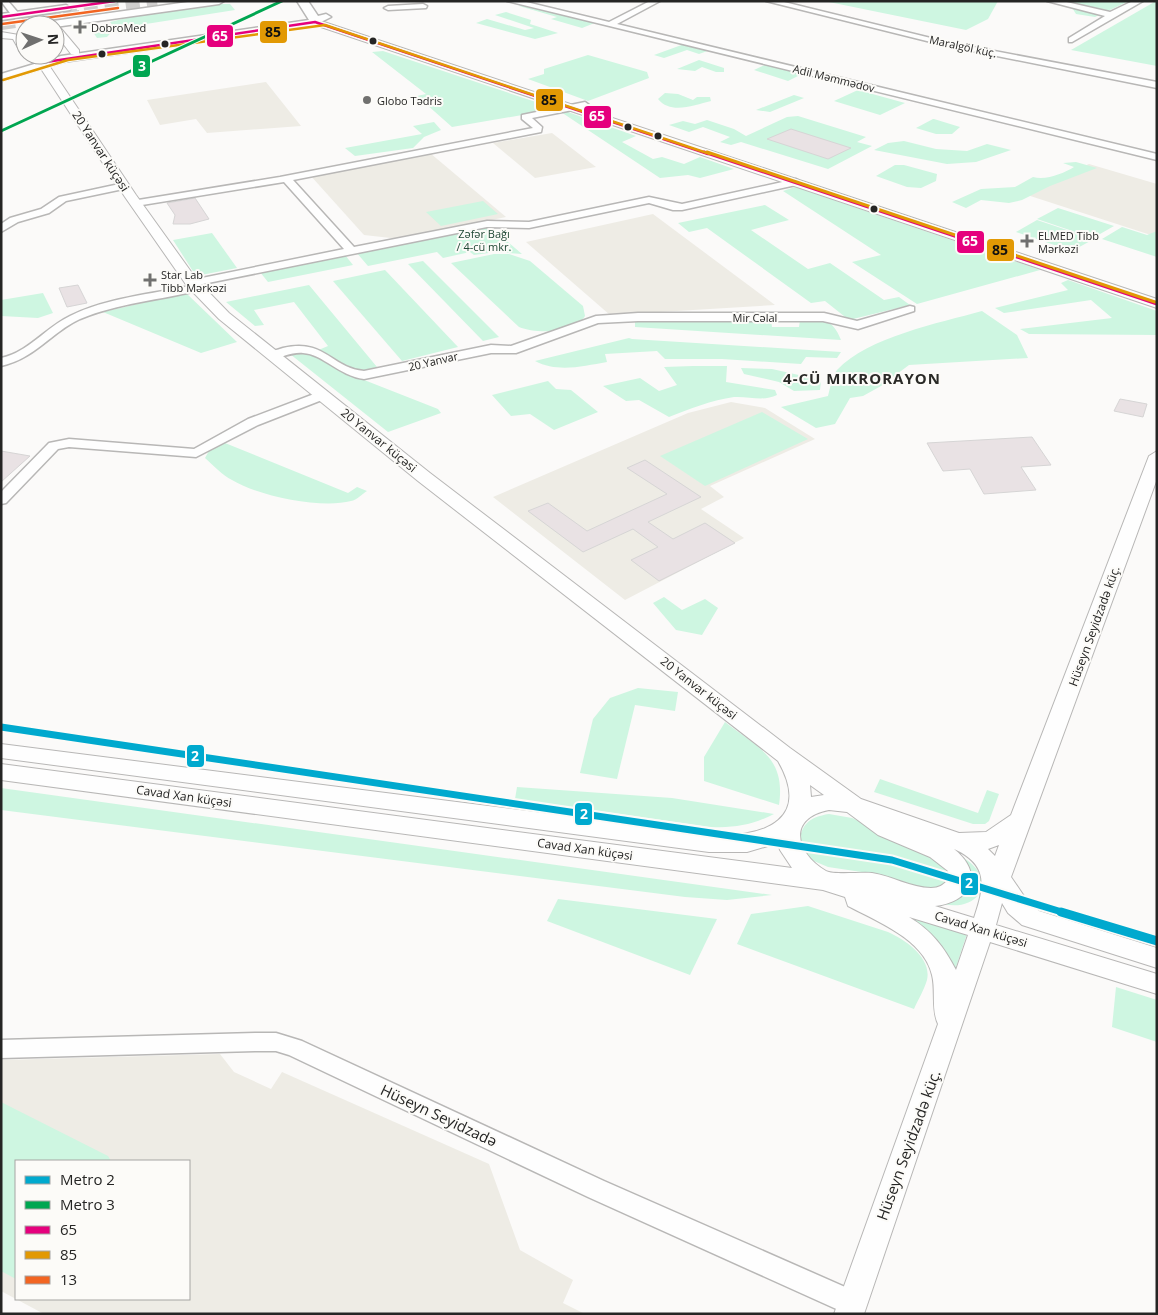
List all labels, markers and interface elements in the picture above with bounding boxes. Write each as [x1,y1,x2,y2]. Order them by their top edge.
north arrow [15,15,65,65]
marker: DobroMed [73,20,87,34]
place label: DobroMed [91,20,146,35]
line badge: 85 [259,20,288,44]
text: 85 [265,22,281,41]
line badge: 65 [206,24,234,48]
text: 65 [212,26,228,45]
street label: Maralgöl küç. [928,32,998,60]
text: N [44,33,63,45]
unlabelled marker [368,36,378,46]
unlabelled marker [160,39,170,49]
unlabelled marker [97,49,107,59]
line badge: 3 [132,54,151,78]
text: 3 [138,56,146,75]
street label: Adil Məmmədov [792,61,877,96]
line badge: 85 [535,88,564,112]
text: 85 [541,90,557,109]
place label: Globo Tədris [377,93,442,108]
marker: Globo Tədris [361,94,373,106]
line badge: 65 [583,105,612,129]
text: 65 [589,106,605,125]
street label: 20 Yanvar küçəsi [68,107,134,195]
unlabelled marker [623,122,633,132]
unlabelled marker [653,131,663,141]
unlabelled marker [869,204,879,214]
park label: Zəfər Bağı / 4-cü mkr. [457,226,512,254]
place label: ELMED Tibb Mərkəzi [1038,228,1099,256]
line badge: 65 [956,230,985,254]
text: 65 [962,231,978,250]
marker: ELMED Tibb Mərkəzi [1020,234,1034,248]
line badge: 85 [986,238,1015,262]
text: 85 [992,240,1008,259]
place label: Star Lab Tibb Mәrkәzi [161,267,227,295]
marker: Star Lab Tibb Mәrkәzi [143,273,157,287]
street label: Mir Cəlal [733,310,777,325]
street label: 20 Yanvar [407,348,460,374]
district label: 4-CÜ MIKRORAYON [783,368,941,388]
street label: 20 Yanvar küçəsi [337,404,421,476]
street label: Hüseyn Seyidzadə küç. [1064,563,1124,689]
street label: 20 Yanvar küçəsi [657,653,741,723]
line badge: 2 [186,744,205,768]
text: 2 [191,746,199,765]
street label: Cavad Xan küçəsi [135,781,233,811]
line badge: 2 [574,802,593,826]
text: 2 [580,804,588,823]
street label: Cavad Xan küçəsi [536,834,634,864]
line badge: 2 [960,872,979,896]
text: 2 [965,873,973,892]
street label: Cavad Xan küçəsi [932,907,1030,951]
street label: Hüseyn Seyidzadə küç. [871,1067,945,1223]
street label: Hüseyn Seyidzadə [377,1079,501,1151]
legend [15,1160,190,1300]
text: Metro 2 [60,1169,115,1189]
text: Metro 3 [60,1194,115,1214]
text: 65 [60,1219,77,1239]
text: 85 [60,1244,77,1264]
text: 13 [60,1269,77,1289]

